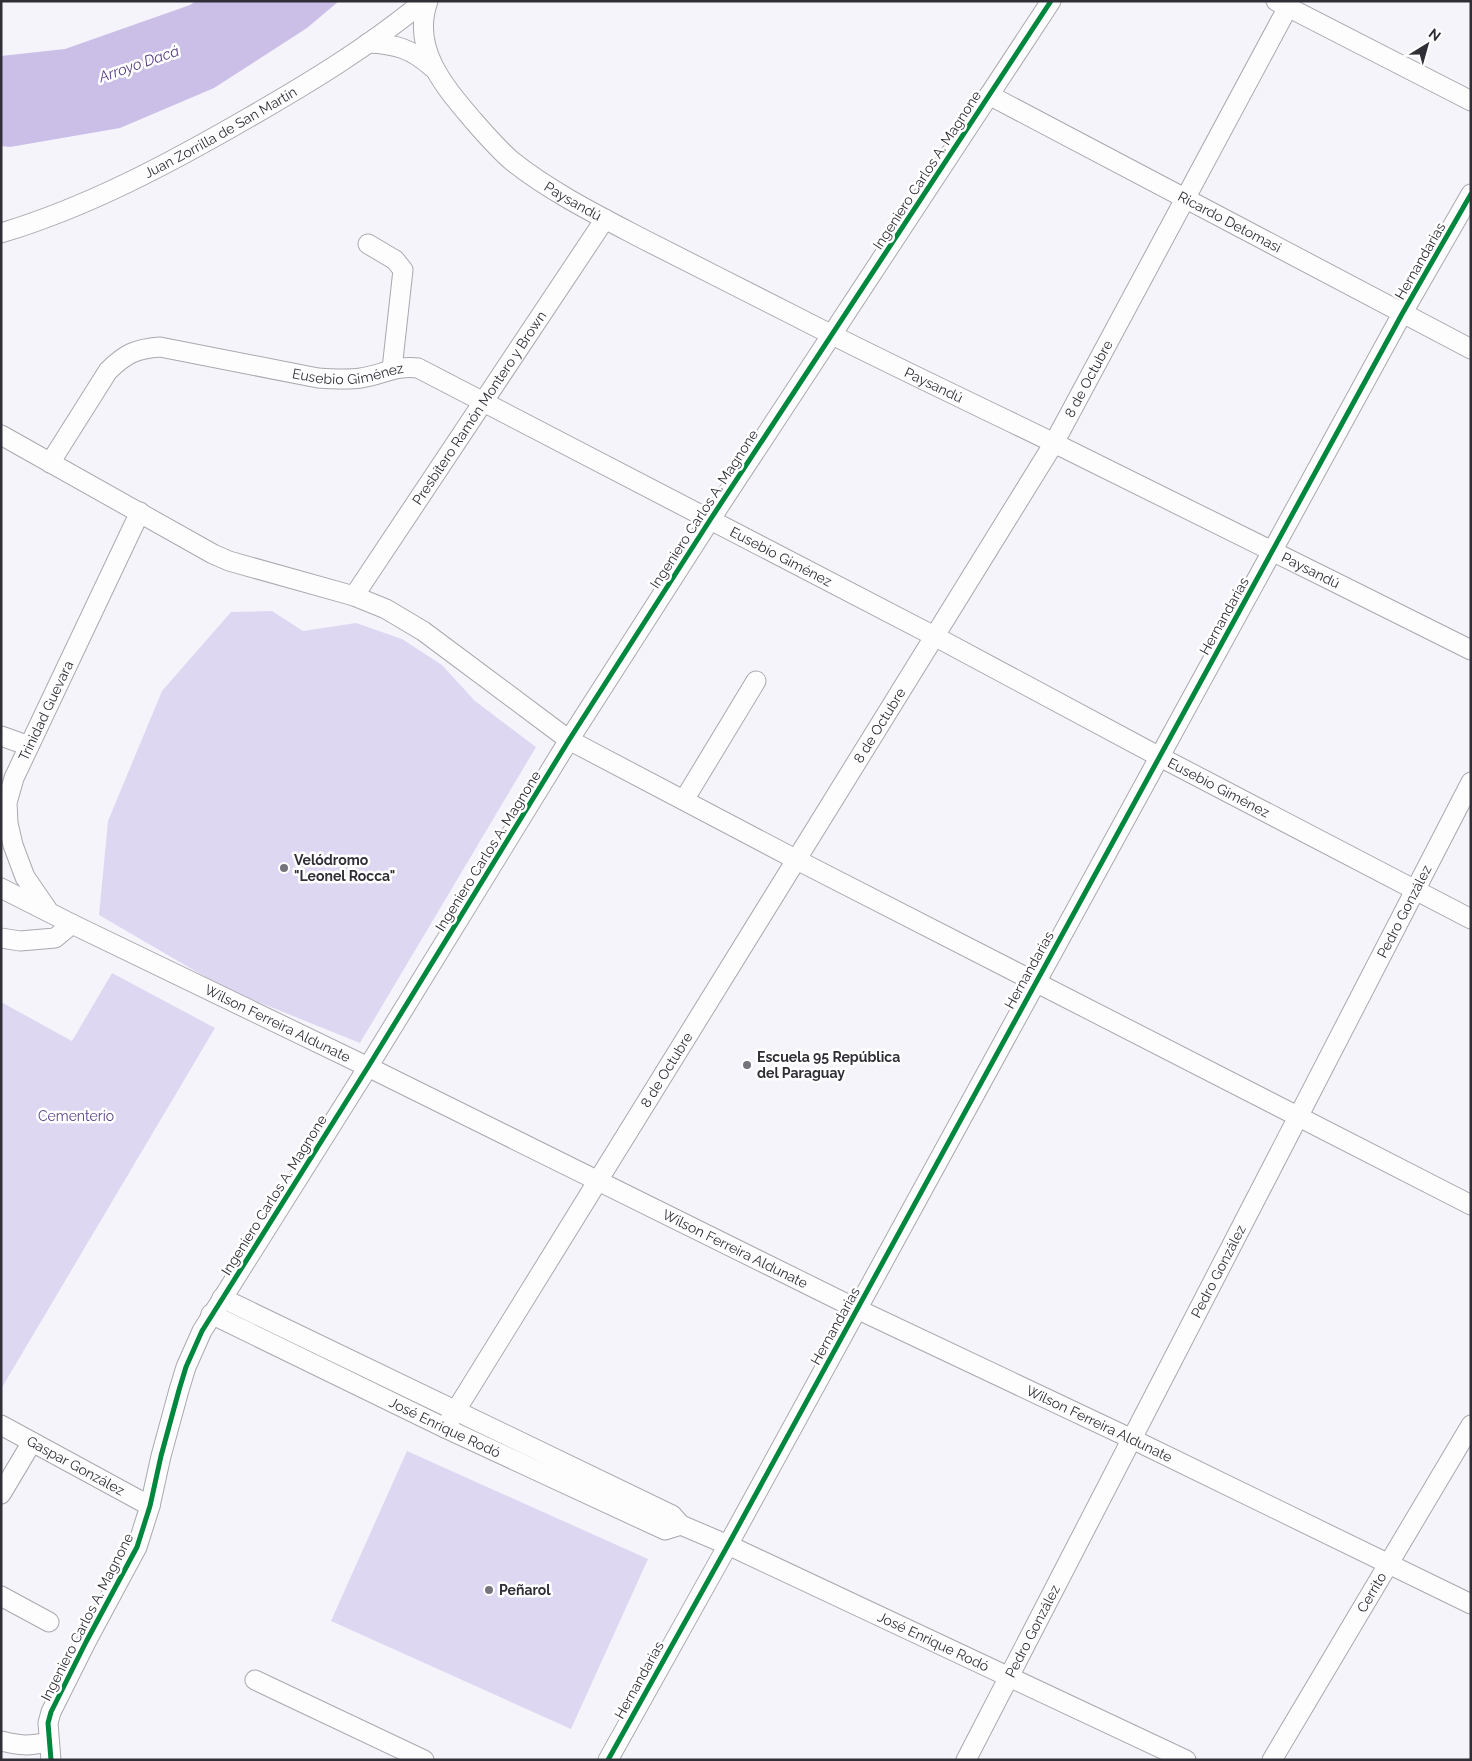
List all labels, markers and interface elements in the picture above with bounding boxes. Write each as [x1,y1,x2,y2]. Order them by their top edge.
north arrow [1402,20,1452,70]
text: N [1426,25,1444,44]
water label: Arroyo Dacá [95,42,182,86]
street label: Juan Zorrilla de San Martín [142,83,300,181]
street label: Ingeniero Carlos A. Magnone [870,88,984,252]
street label: Paysandú [541,178,604,224]
street label: Ricardo Detomasi [1175,188,1284,256]
street label: Hernandarias [1392,220,1449,302]
street label: Presbítero Ramón Montero y Brown [409,308,549,508]
street label: 8 de Octubre [1061,337,1116,420]
street label: Eusebio Giménez [291,360,405,387]
street label: Paysandú [902,364,966,406]
street label: Ingeniero Carlos A. Magnone [647,427,761,591]
street label: Eusebio Giménez [727,523,835,590]
street label: Paysandú [1279,549,1343,591]
street label: Hernandarias [1196,574,1252,657]
street label: Trinidad Guevara [15,658,76,763]
street label: 8 de Octubre [850,685,909,766]
street label: Eusebio Giménez [1165,754,1272,821]
street label: Ingeniero Carlos A. Magnone [432,768,544,934]
place label: Velódromo "Leonel Rocca" [294,852,395,884]
marker: Velódromo "Leonel Rocca" [278,862,290,874]
street label: Pedro González [1374,862,1435,960]
street label: Hernandarias [1001,928,1057,1011]
street label: Wilson Ferreira Aldunate [202,981,353,1065]
street label: 8 de Octubre [637,1029,696,1110]
place label: Escuela 95 República del Paraguay [757,1049,900,1081]
marker: Escuela 95 República del Paraguay [741,1059,753,1071]
park label: Cementerio [38,1108,114,1124]
street label: Ingeniero Carlos A. Magnone [218,1112,330,1278]
street label: Wilson Ferreira Aldunate [660,1206,810,1291]
street label: Pedro González [1188,1222,1249,1320]
street label: Hernandarias [807,1284,863,1367]
street label: Wilson Ferreira Aldunate [1024,1382,1175,1465]
street label: José Enrique Rodó [387,1394,503,1461]
street label: Gaspar González [24,1433,127,1499]
street label: Ingeniero Carlos A. Magnone [38,1531,136,1703]
street label: Cerrito [1354,1569,1390,1615]
place label: Peñarol [499,1582,551,1598]
street label: Pedro González [1002,1582,1063,1680]
marker: Peñarol [483,1584,495,1596]
street label: José Enrique Rodó [875,1608,992,1674]
street label: Hernandarias [611,1638,667,1721]

